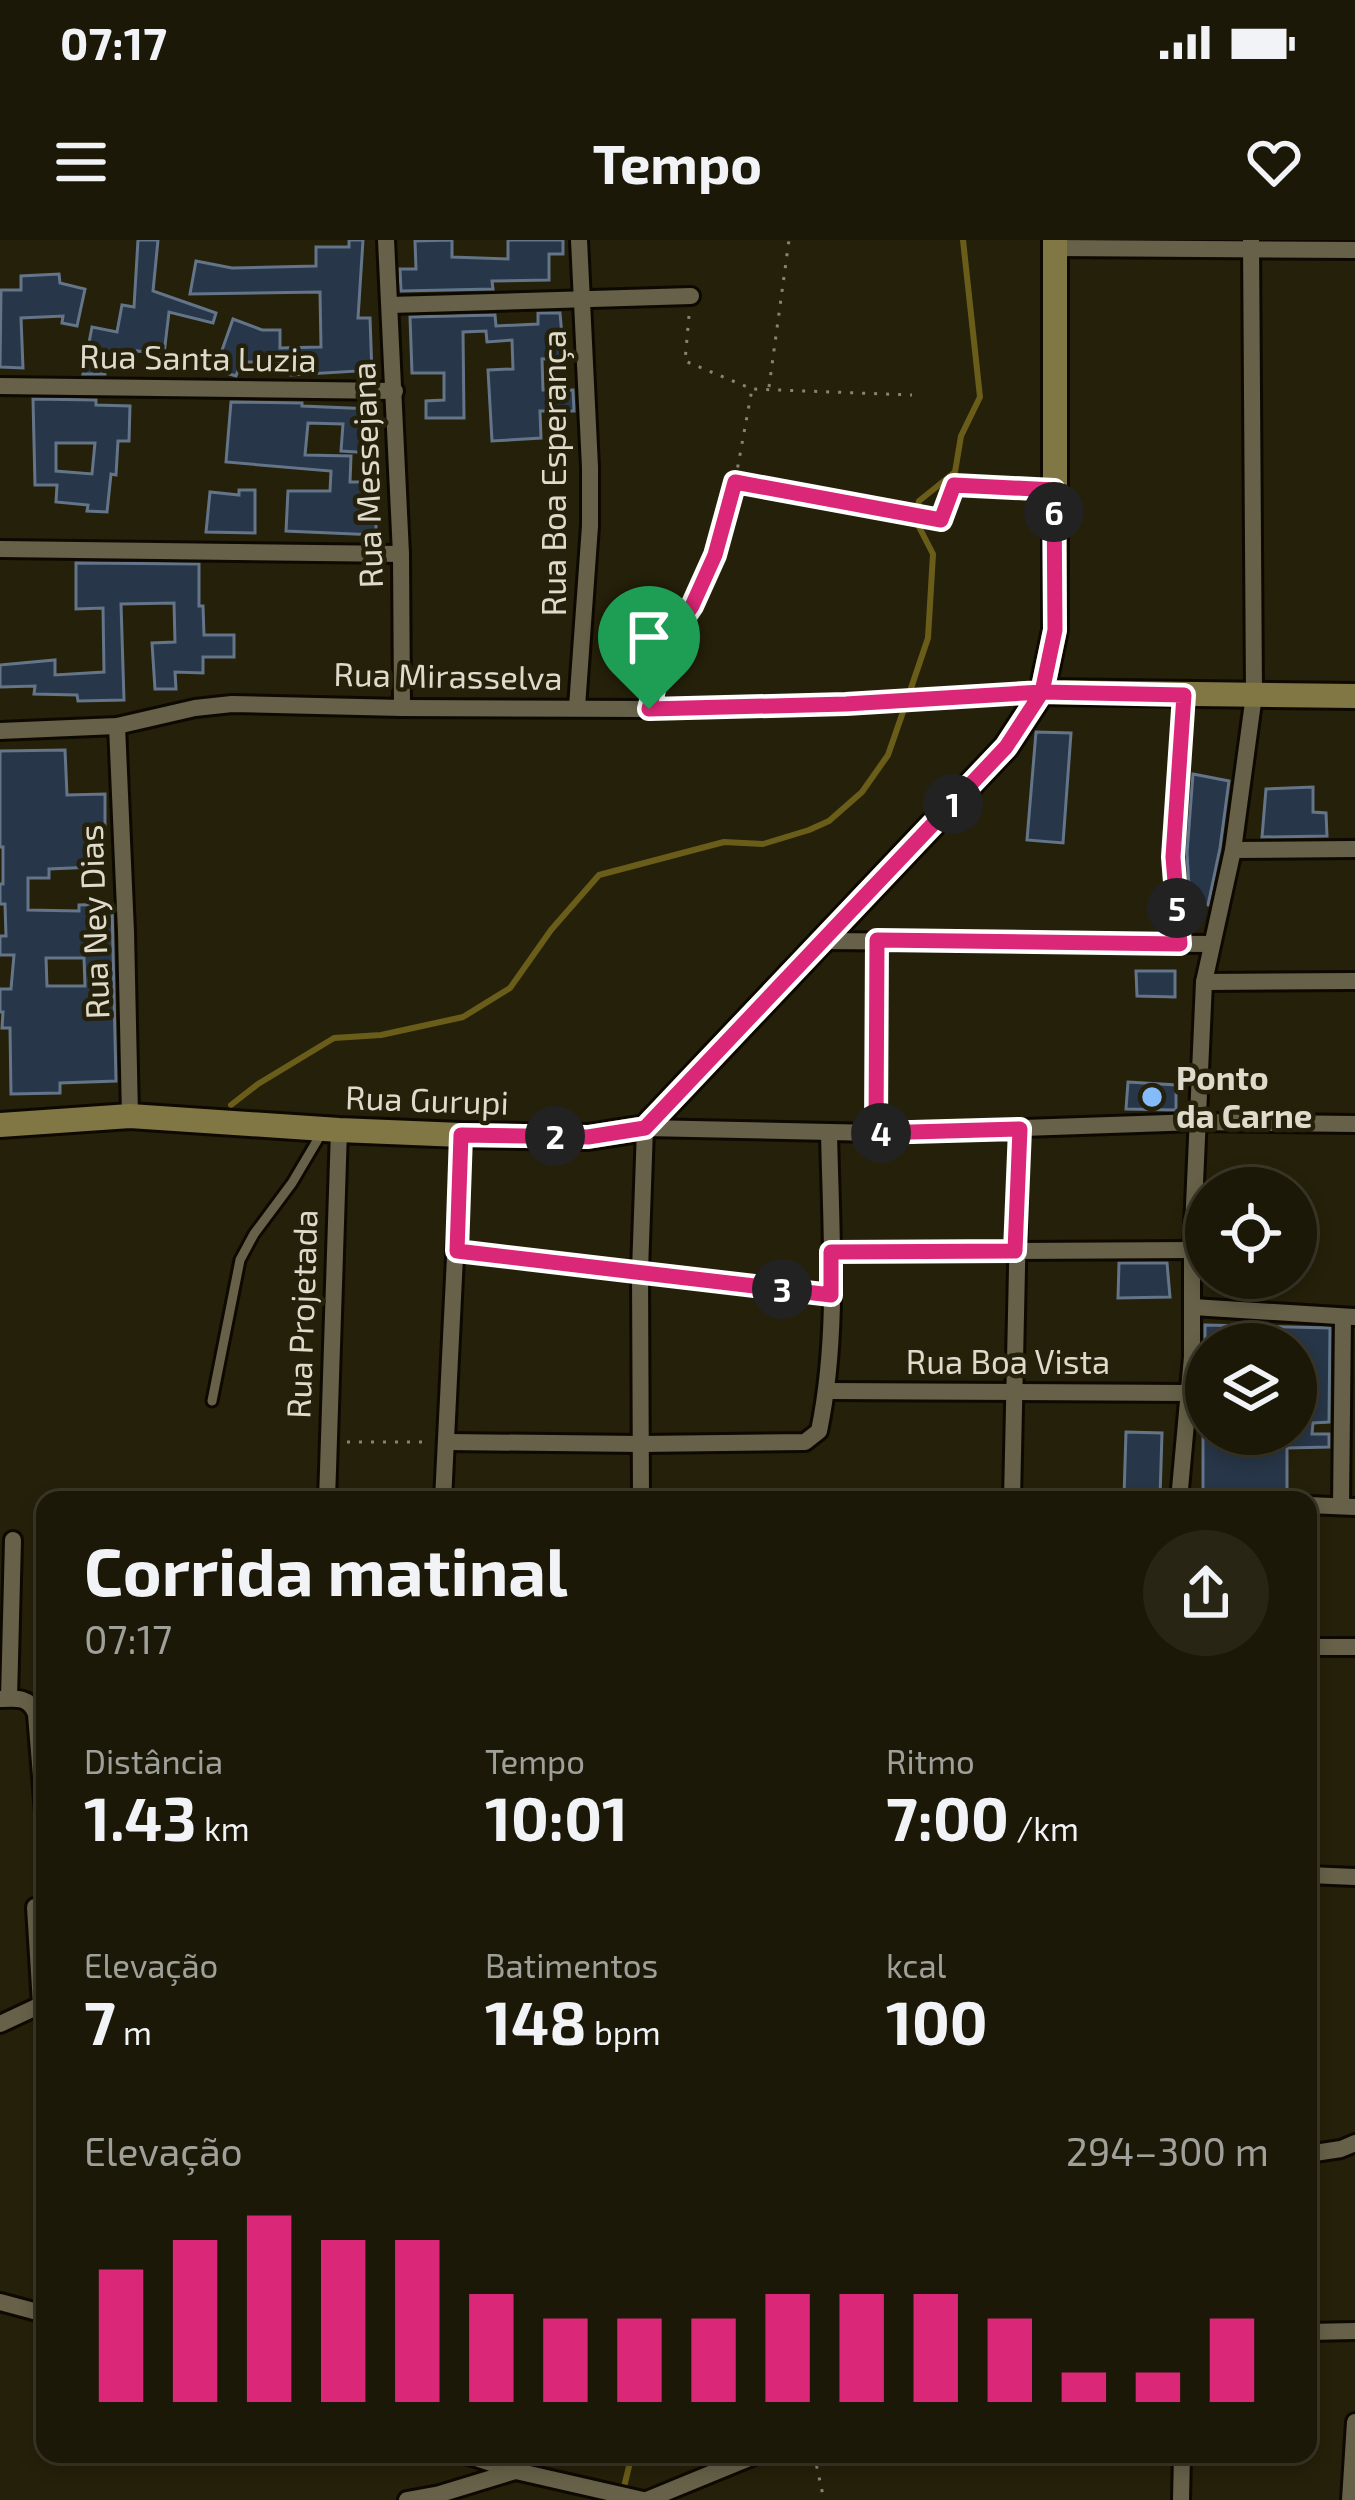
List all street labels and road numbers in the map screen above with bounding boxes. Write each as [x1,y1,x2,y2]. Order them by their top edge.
street label: Rua Boa Esperança [533,330,575,616]
street label: Rua Santa Luzia [79,335,317,379]
street label: Rua Messejana [342,361,390,589]
street label: Rua Mirasselva [333,653,563,697]
street label: Rua Ney Dias [70,824,116,1020]
street label: Rua Gurupi [345,1076,509,1122]
street label: Rua Projetada [277,1209,325,1419]
street label: Rua Boa Vista [906,1341,1110,1381]

